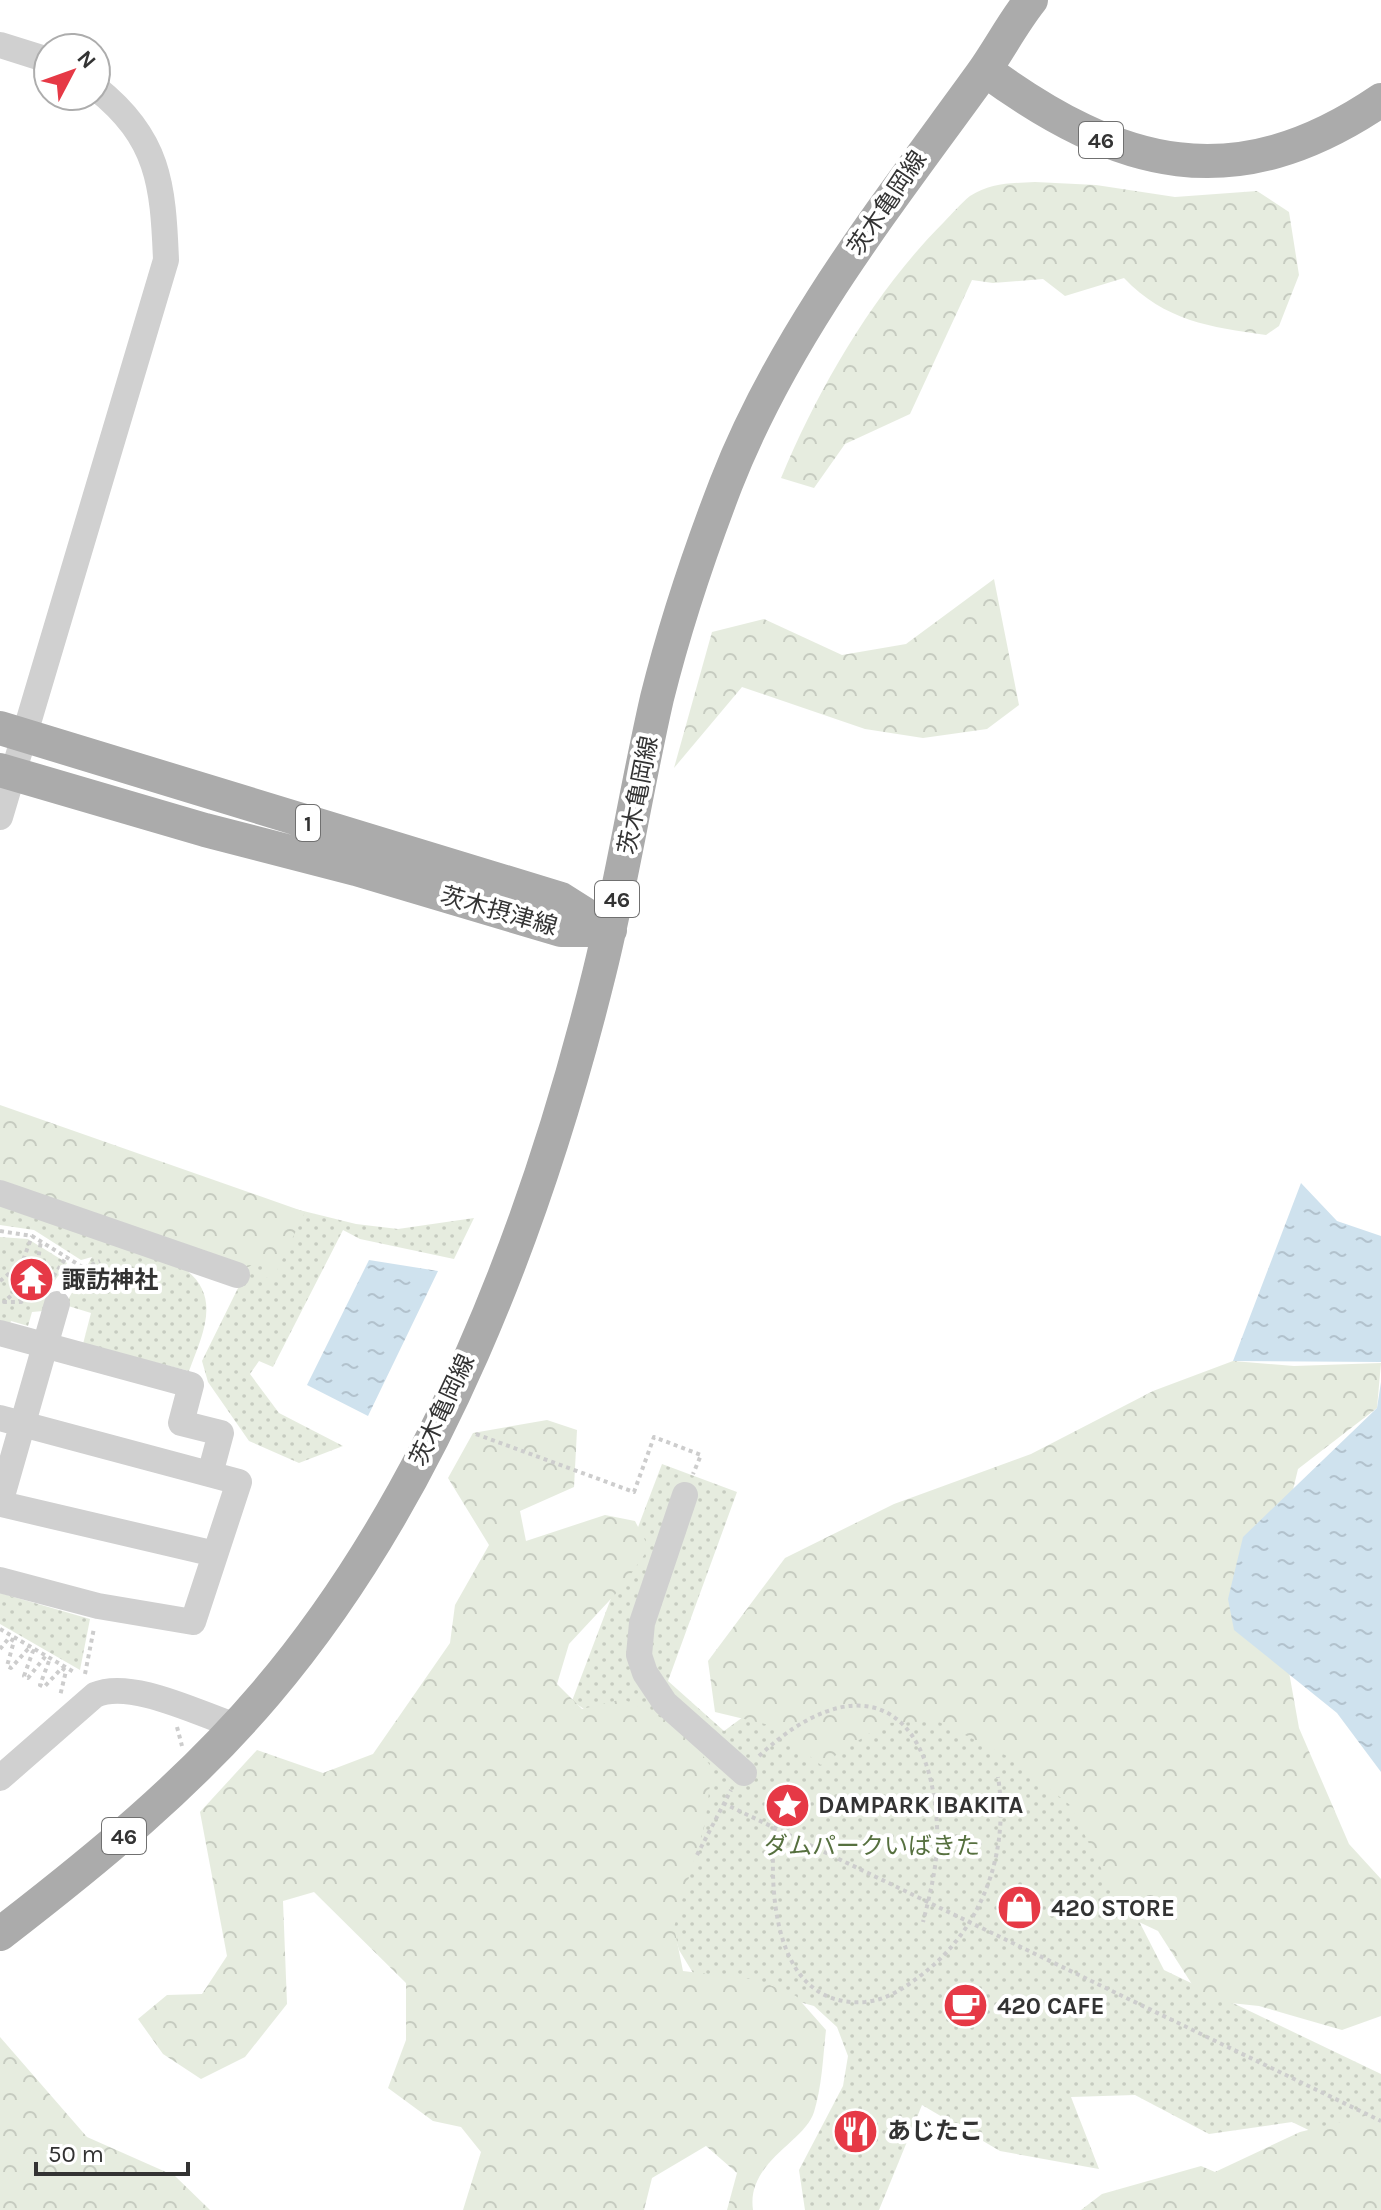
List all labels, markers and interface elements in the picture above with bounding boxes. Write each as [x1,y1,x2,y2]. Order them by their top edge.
north arrow [32,32,112,112]
text: N [71,45,101,74]
road number: 46 [1079,122,1123,158]
street label: 茨木亀岡線 [842,145,932,261]
street label: 茨木亀岡線 [613,733,663,857]
road number: 1 [296,805,320,841]
street label: 茨木摂津線 [437,881,561,941]
road number: 46 [595,881,639,917]
temple icon: 諏訪神社 [7,1256,55,1304]
place label: 諏訪神社 [62,1266,158,1294]
street label: 茨木亀岡線 [404,1350,480,1470]
place icon: DAMPARK IBAKITA [763,1781,811,1829]
place label: DAMPARK IBAKITA [818,1791,1023,1819]
road number: 46 [102,1818,146,1854]
park label: ダムパークいばきた [764,1832,980,1860]
shop icon: 420 STORE [996,1884,1044,1932]
place label: 420 STORE [1051,1894,1175,1922]
cafe icon: 420 CAFE [942,1982,990,2030]
place label: 420 CAFE [997,1992,1104,2020]
restaurant icon: あじたこ [832,2107,880,2155]
place label: あじたこ [887,2117,983,2145]
scale bar [36,2126,188,2176]
text: 50 m [48,2140,104,2168]

